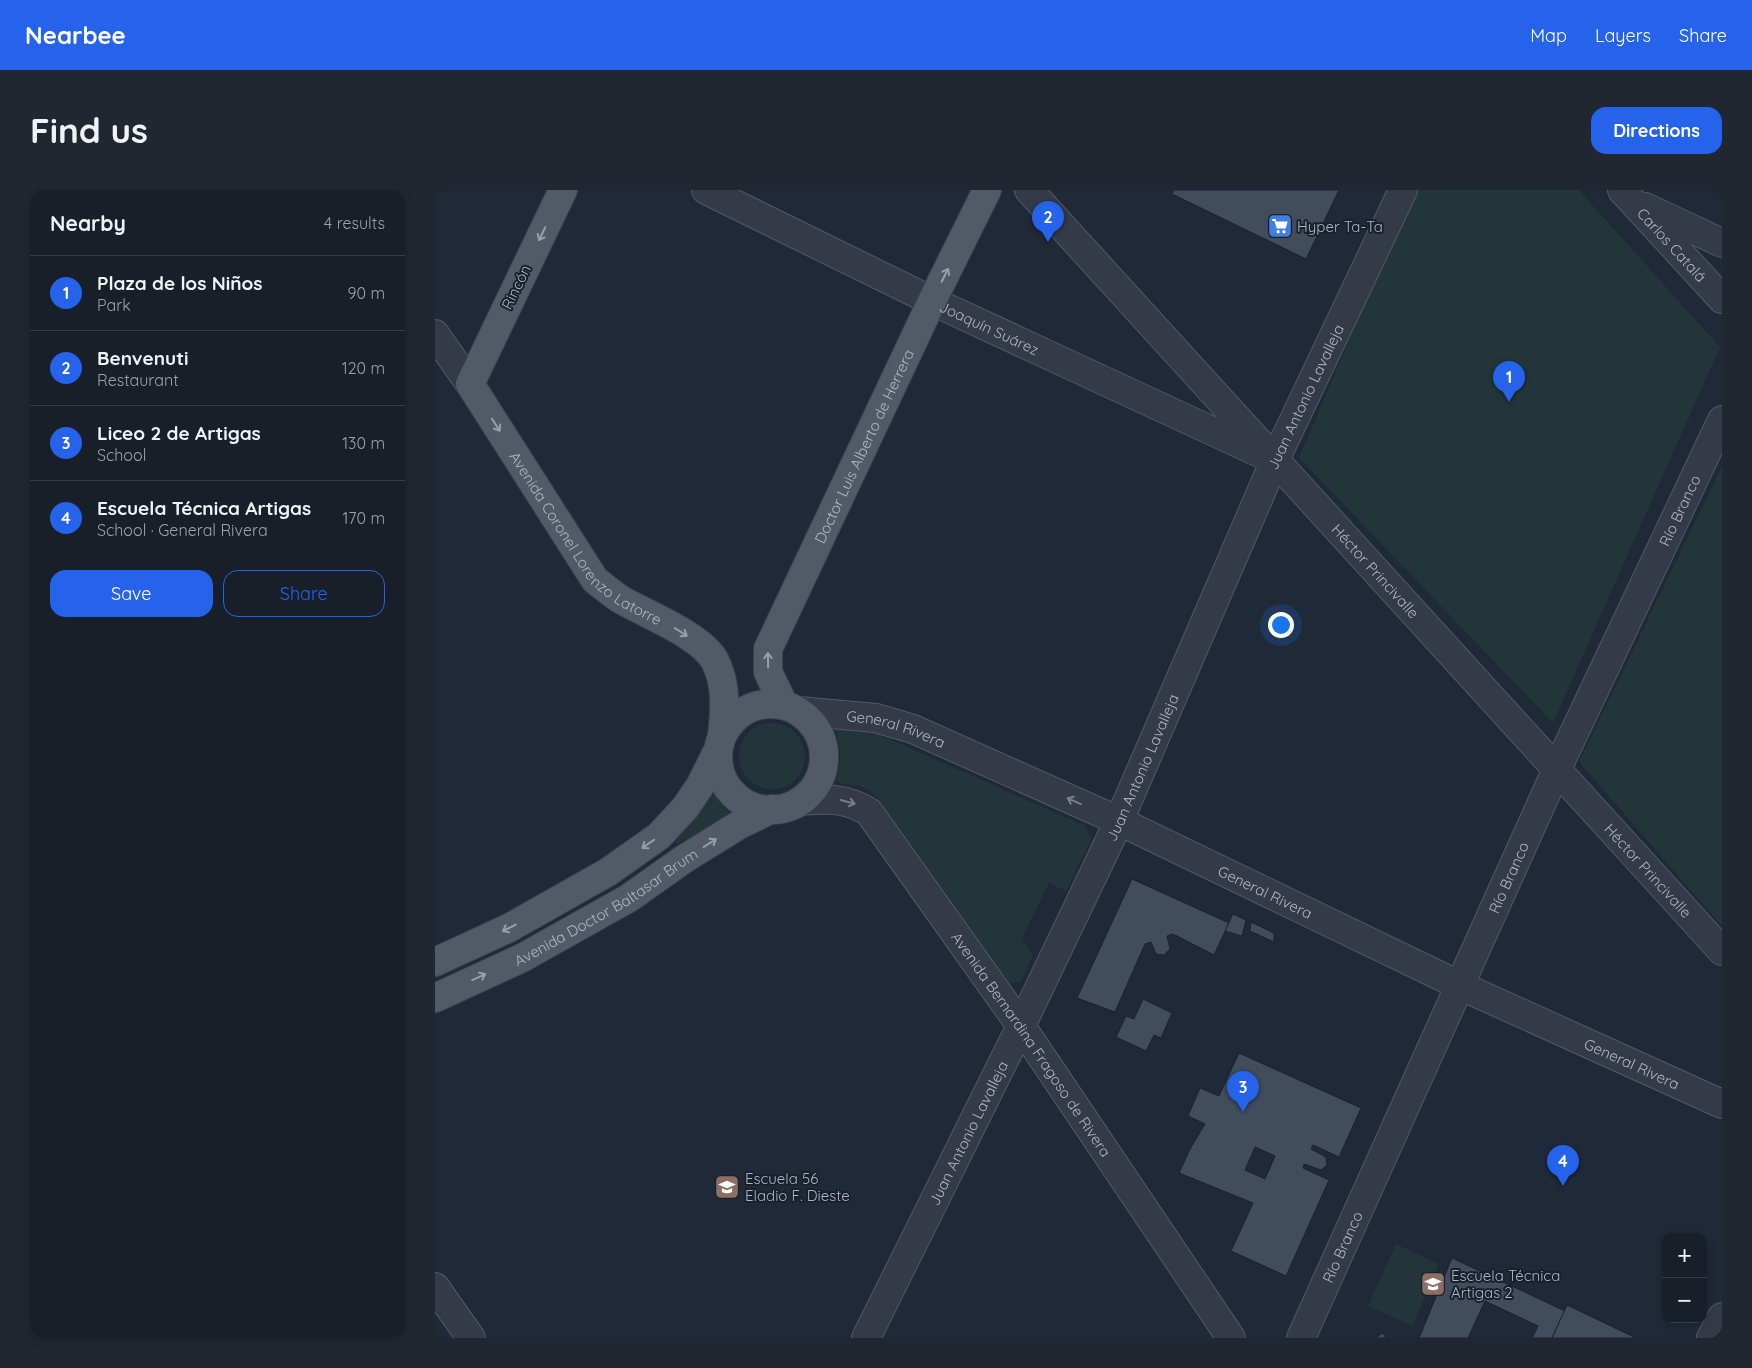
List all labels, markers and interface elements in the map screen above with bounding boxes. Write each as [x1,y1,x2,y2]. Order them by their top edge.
text: Nearbee [25,20,126,50]
text: Map [1530,24,1567,47]
text: Layers [1595,24,1651,47]
text: Share [1679,24,1727,47]
button: Directions [1591,107,1722,154]
text: Find us [30,108,148,152]
pin: 2 [1032,201,1064,242]
street label: Carlos Catalá [1633,204,1711,286]
text: Nearby [50,210,126,236]
text: 4 results [324,213,385,233]
supermarket icon: Hyper Ta-Ta [1267,213,1293,239]
place label: Hyper Ta-Ta [1297,217,1383,236]
one-way arrow [537,226,546,241]
street label: Rincón [497,262,535,312]
one-way arrow [941,268,950,283]
text: Plaza de los Niños [97,271,263,295]
text: 1 [63,283,69,303]
text: 90 m [348,283,385,303]
text: Park [97,295,131,315]
street label: Joaquín Suárez [937,296,1042,359]
street label: Juan Antonio Lavalleja [1263,321,1348,472]
text: Benvenuti [97,346,188,370]
street label: Doctor Luis Alberto de Herrera [810,346,918,546]
text: 2 [61,358,71,378]
text: 120 m [342,358,385,378]
pin: 1 [1493,361,1525,402]
text: Restaurant [97,370,179,390]
one-way arrow [491,418,501,432]
text: Liceo 2 de Artigas [97,421,261,445]
text: 3 [62,433,70,453]
text: 130 m [342,433,385,453]
text: School [97,445,146,465]
street label: Avenida Coronel Lorenzo Latorre [506,448,665,629]
street label: Río Branco [1654,472,1704,549]
text: Escuela Técnica Artigas [97,496,311,520]
text: 4 [61,508,71,528]
text: 170 m [342,508,385,528]
text: School · General Rivera [97,520,268,540]
street label: Héctor Princivalle [1328,520,1423,622]
button: Save [50,570,213,617]
button: Share [223,570,385,617]
your location [1268,612,1294,638]
one-way arrow [674,628,688,638]
one-way arrow [763,653,773,669]
street label: Juan Antonio Lavalleja [1101,691,1182,844]
street label: General Rivera [846,706,948,752]
one-way arrow [1067,796,1082,806]
one-way arrow [840,798,856,807]
street label: Héctor Princivalle [1601,819,1696,921]
one-way arrow [702,838,716,848]
one-way arrow [641,839,655,849]
street label: Río Branco [1484,839,1533,916]
street label: Avenida Doctor Baltasar Brum [511,843,701,970]
street label: General Rivera [1215,861,1316,922]
one-way arrow [502,923,517,933]
street label: Avenida Bernardina Fragoso de Rivera [948,928,1116,1160]
one-way arrow [471,972,486,982]
street label: General Rivera [1581,1034,1683,1093]
street label: Juan Antonio Lavalleja [924,1058,1012,1208]
pin: 3 [1227,1071,1259,1112]
pin: 4 [1547,1145,1579,1186]
place label: Escuela 56 Eladio F. Dieste [745,1169,850,1205]
school or university icon: Escuela 56 Eladio F. Dieste [714,1174,740,1200]
street label: Río Branco [1318,1208,1366,1286]
map controls [1662,1233,1707,1323]
button: + [1662,1233,1707,1278]
place label: Escuela Técnica Artigas 2 [1451,1266,1560,1302]
school or university icon: Escuela Técnica Artigas 2 [1420,1271,1446,1297]
button: − [1662,1278,1707,1323]

